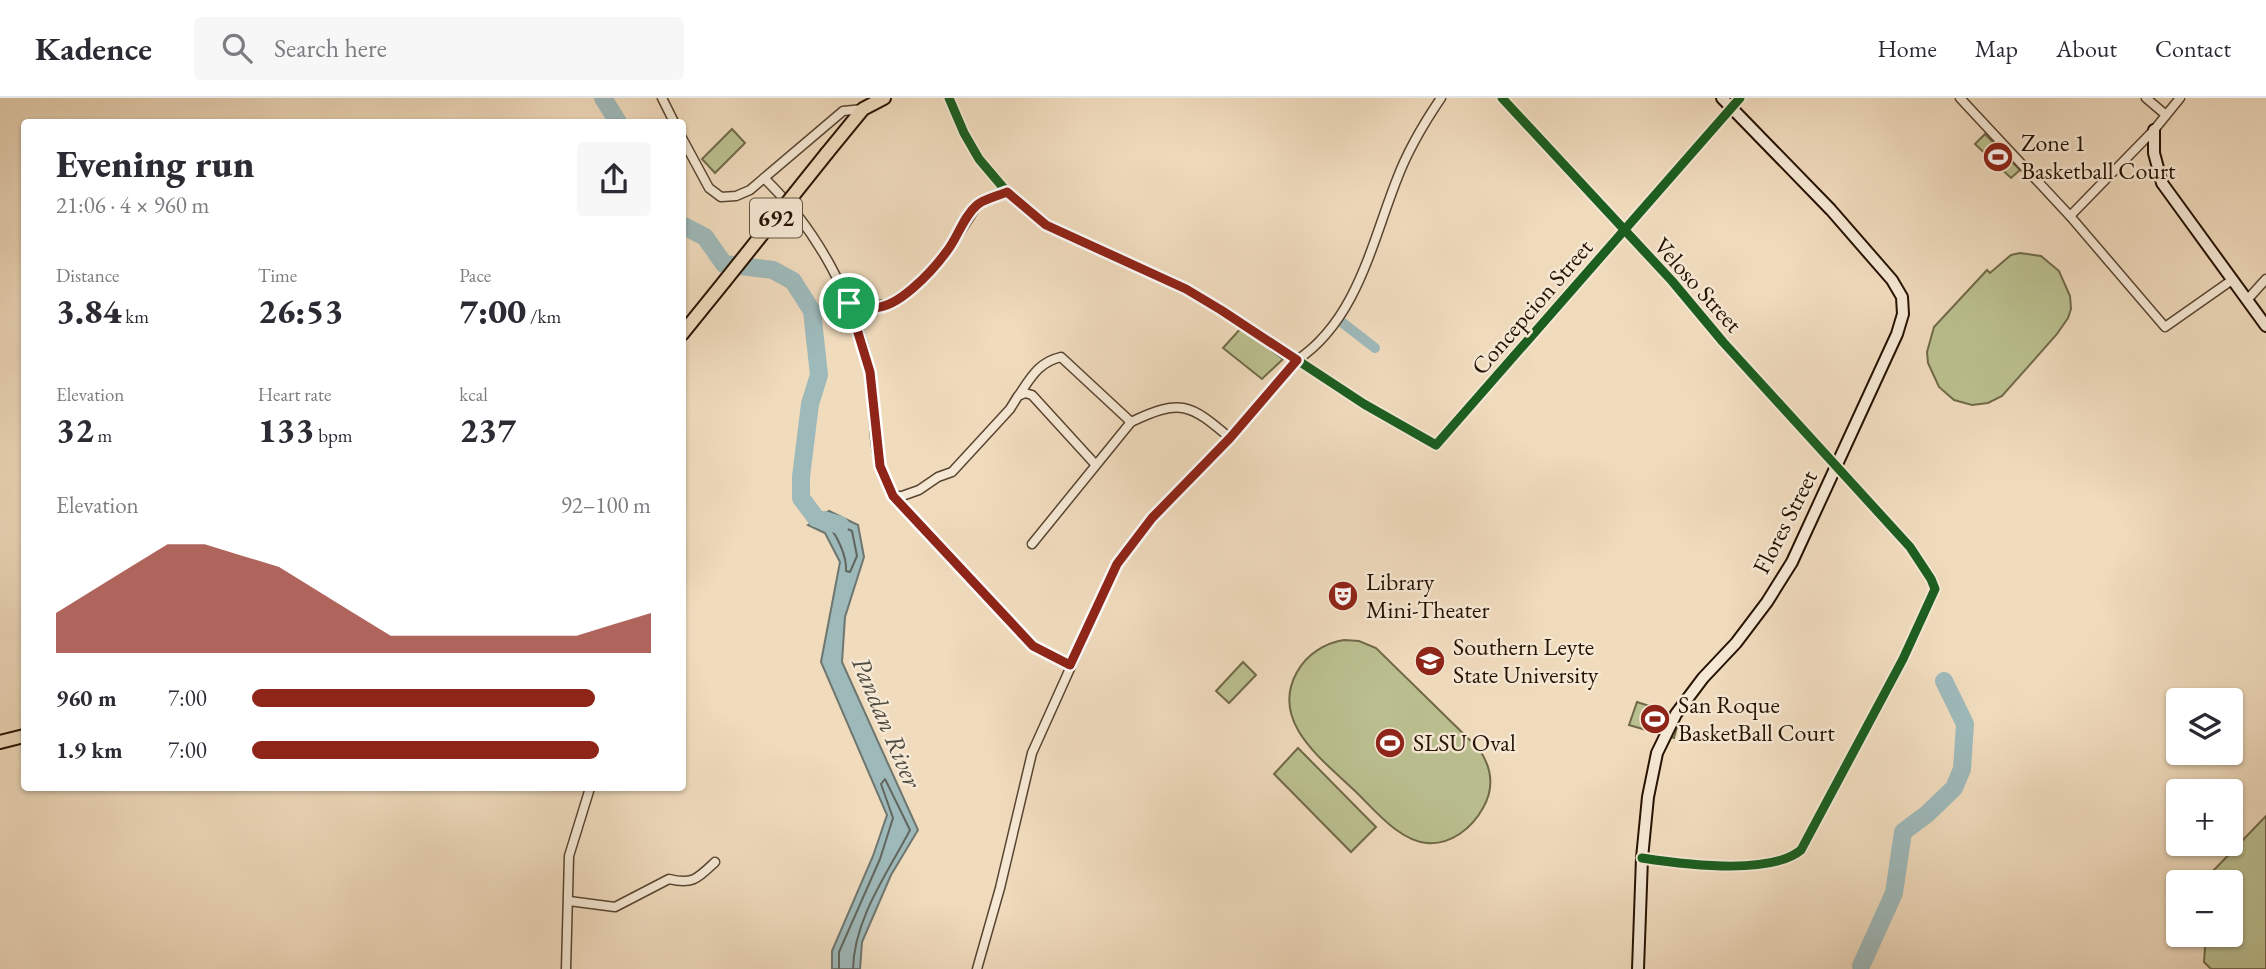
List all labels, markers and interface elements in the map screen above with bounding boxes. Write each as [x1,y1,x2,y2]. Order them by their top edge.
search box [194,17,684,80]
text: Kadence [35,27,152,70]
icon: search [218,29,256,67]
text: Search here [274,31,387,65]
text: Home [1877,33,1937,64]
text: Map [1975,33,2018,64]
text: About [2056,33,2117,64]
text: Contact [2155,33,2231,64]
place label: Zone 1 Basketball Court [2021,127,2176,186]
text: Evening run [56,139,254,188]
sports icon: Zone 1 Basketball Court [1981,140,2015,174]
button: share [577,142,651,216]
text: 21:06 · 4 × 960 m [56,190,209,220]
road number: 692 [750,198,802,238]
street label: Veloso Street [1647,230,1750,339]
street label: Concepcion Street [1464,232,1600,381]
text: Distance [56,263,119,288]
text: Time [258,263,297,288]
text: Pace [459,263,491,288]
pin [819,273,879,333]
icon: arrive [830,284,868,322]
text: 3.84 [56,288,122,333]
text: 26:53 [258,288,343,333]
text: 7:00 [459,288,526,333]
text: km [122,304,149,329]
text: /km [526,304,561,329]
text: Elevation [56,382,124,407]
text: Heart rate [258,382,331,407]
text: kcal [459,382,488,407]
text: 32 [56,407,94,452]
text: 133 [258,407,314,452]
text: 237 [459,407,516,452]
text: m [94,423,112,448]
text: bpm [314,423,353,448]
street label: Flores Street [1745,464,1824,579]
text: Elevation [56,490,139,520]
text: 92–100 m [561,490,651,520]
place label: Library Mini-Theater [1366,566,1489,625]
theatre icon: Library Mini-Theater [1326,579,1360,613]
place label: Southern Leyte State University [1453,631,1599,690]
school or university icon: Southern Leyte State University [1413,644,1447,678]
water label: Pandan River [844,651,930,794]
text: 960 m [56,683,117,713]
text: 7:00 [168,683,207,713]
map controls [2166,688,2243,947]
button: layers [2166,688,2243,765]
place label: San Roque BasketBall Court [1678,689,1835,748]
sports icon: San Roque BasketBall Court [1638,702,1672,736]
sports icon: SLSU Oval [1373,726,1407,760]
place label: SLSU Oval [1413,727,1516,758]
text: 1.9 km [56,735,123,765]
text: 7:00 [168,735,207,765]
button: + [2166,779,2243,856]
button: − [2166,870,2243,947]

